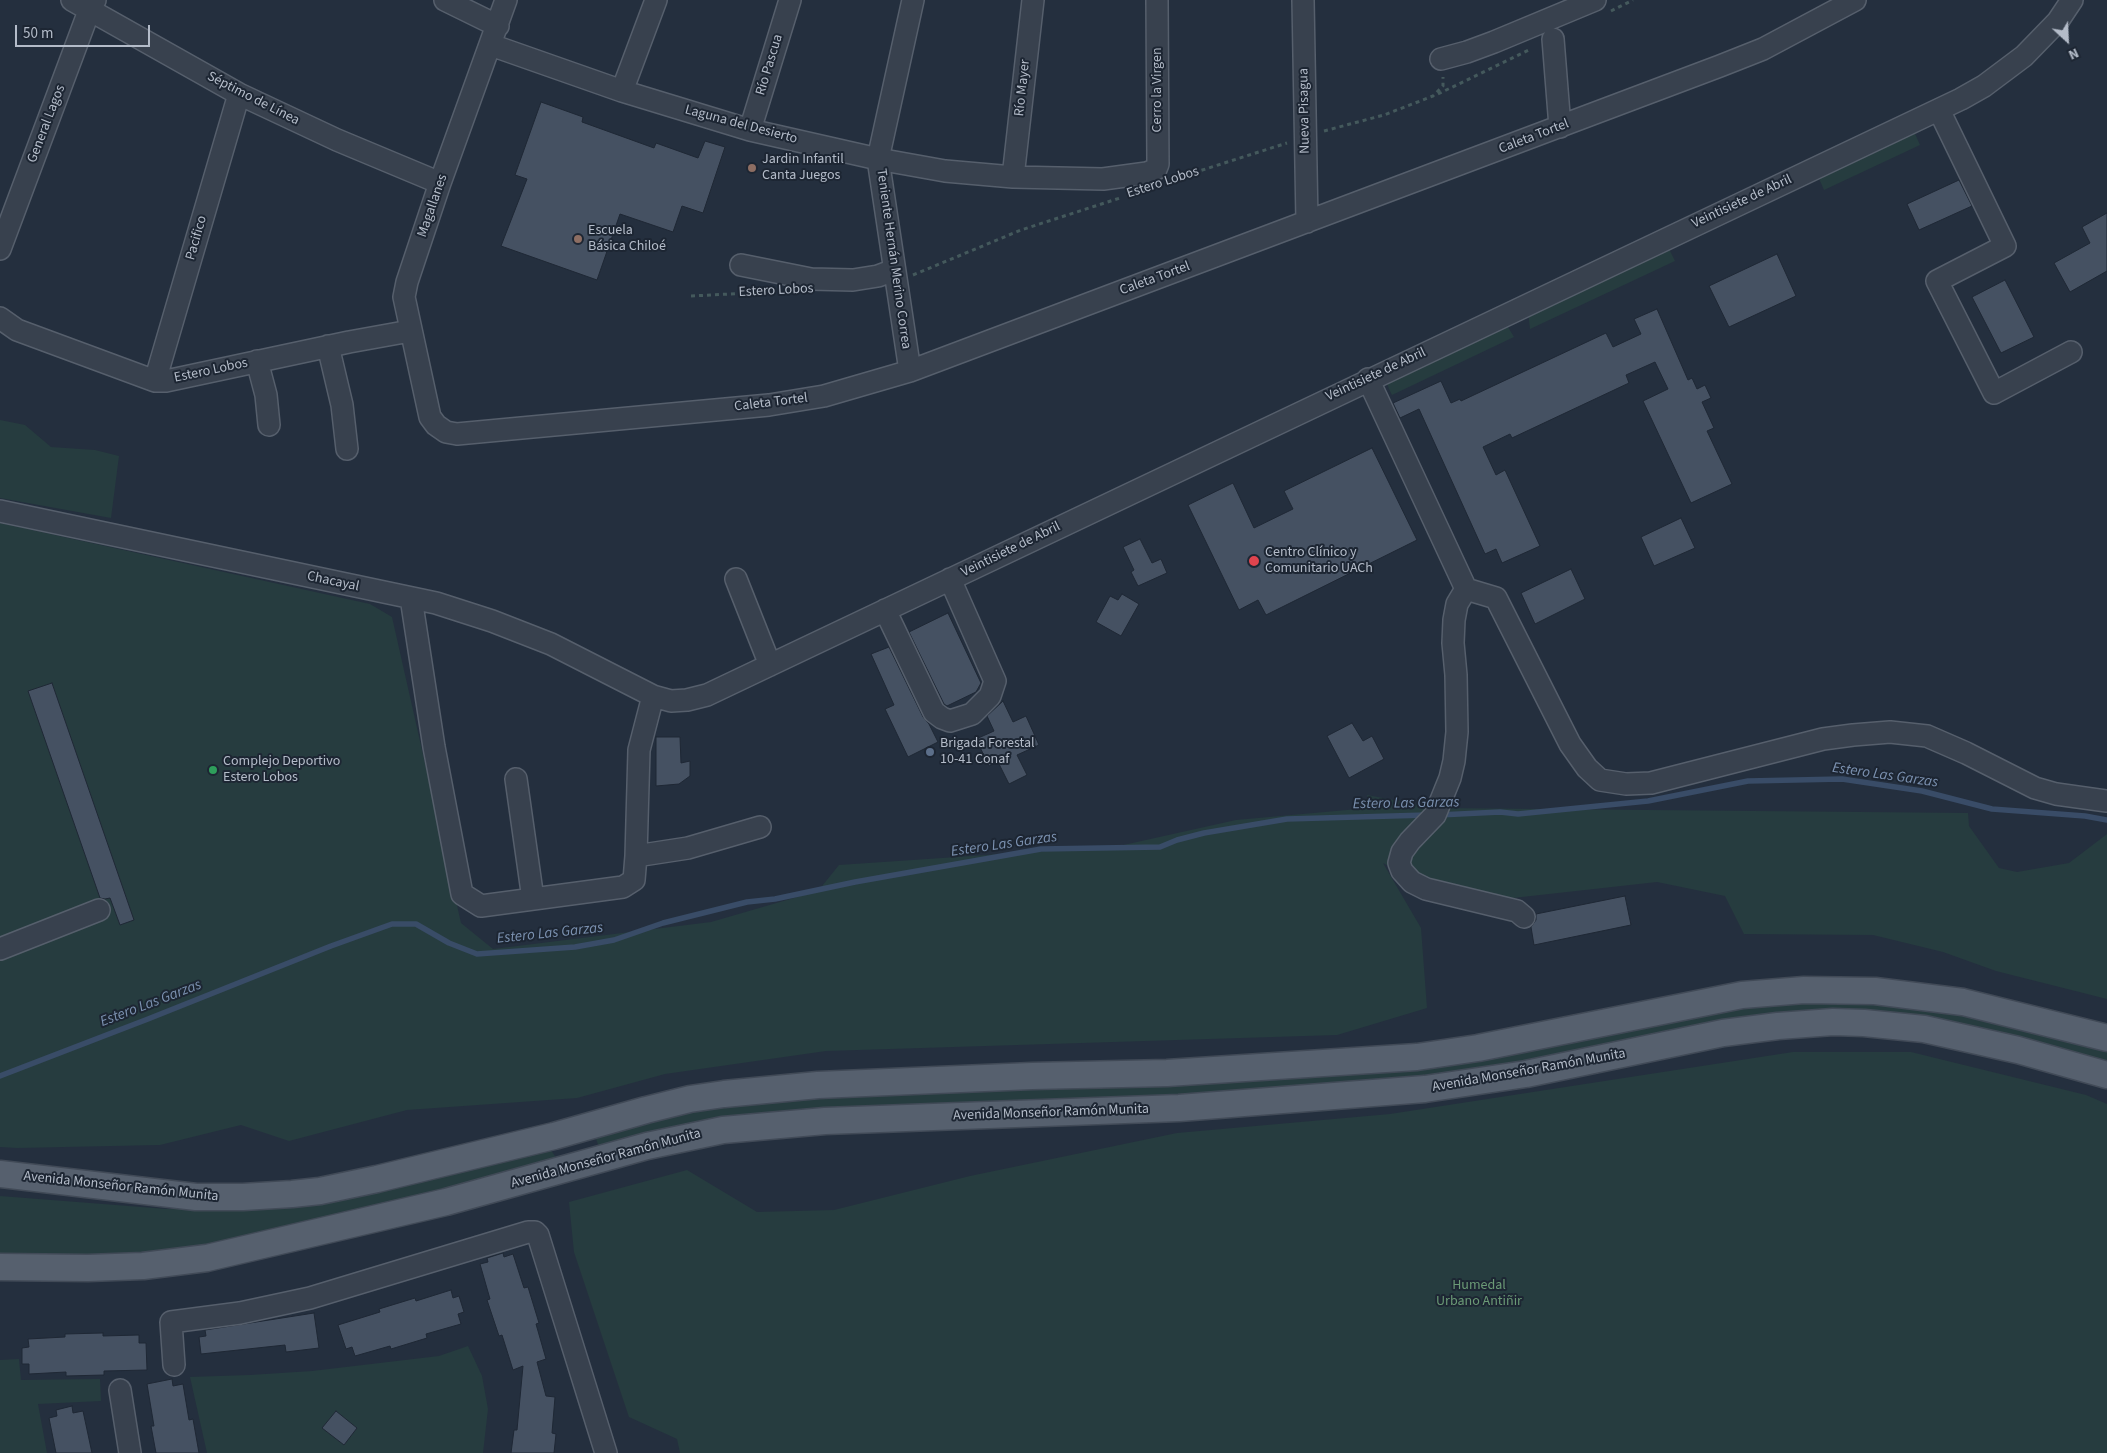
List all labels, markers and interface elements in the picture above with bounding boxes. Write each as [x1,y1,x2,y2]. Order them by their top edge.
scale bar [18,15,152,47]
north arrow [2042,15,2092,65]
text: 50 m [23,23,53,44]
street label: Río Pascua [753,32,787,98]
text: N [2065,43,2082,65]
street label: Cerro la Virgen [1150,47,1166,133]
street label: Río Mayer [1012,59,1034,117]
street label: Nueva Pisagua [1296,68,1314,154]
street label: Séptimo de Línea [204,69,302,129]
street label: General Lagos [24,83,70,165]
street label: Laguna del Desierto [683,102,799,148]
street label: Caleta Tortel [1497,116,1571,158]
place label: Jardin Infantil Canta Juegos [762,152,844,184]
marker: Jardin Infantil Canta Juegos [746,162,758,174]
street label: Estero Lobos [1125,163,1201,203]
street label: Teniente Hernán Merino Correa [872,168,914,350]
street label: Veintisiete de Abril [1689,171,1795,233]
street label: Magallanes [414,172,452,240]
street label: Pacifico [183,214,211,262]
place label: Escuela Básica Chiloé [588,223,666,256]
marker: Escuela Básica Chiloé [572,233,584,245]
street label: Caleta Tortel [1117,258,1193,300]
street label: Estero Lobos [738,281,814,301]
street label: Veintisiete de Abril [1323,344,1429,406]
street label: Estero Lobos [173,355,249,387]
street label: Caleta Tortel [733,390,809,416]
street label: Veintisiete de Abril [959,519,1063,581]
place label: Centro Clínico y Comunitario UACh [1265,545,1373,578]
marker: Centro Clínico y Comunitario UACh [1247,554,1261,568]
street label: Chacayal [305,568,361,596]
place label: Brigada Forestal 10-41 Conaf [940,736,1035,769]
marker: Brigada Forestal 10-41 Conaf [924,746,936,758]
place label: Complejo Deportivo Estero Lobos [223,754,340,786]
water label: Estero Las Garzas [1831,760,1939,792]
marker: Complejo Deportivo Estero Lobos [207,764,219,776]
water label: Estero Las Garzas [1352,794,1460,814]
water label: Estero Las Garzas [950,829,1058,861]
water label: Estero Las Garzas [496,919,604,949]
water label: Estero Las Garzas [98,976,204,1032]
street label: Avenida Monseñor Ramón Munita [1431,1046,1627,1096]
street label: Avenida Monseñor Ramón Munita [953,1101,1149,1125]
street label: Avenida Monseñor Ramón Munita [509,1126,703,1192]
street label: Avenida Monseñor Ramón Munita [23,1168,219,1206]
park label: Humedal Urbano Antiñir [1436,1278,1522,1310]

